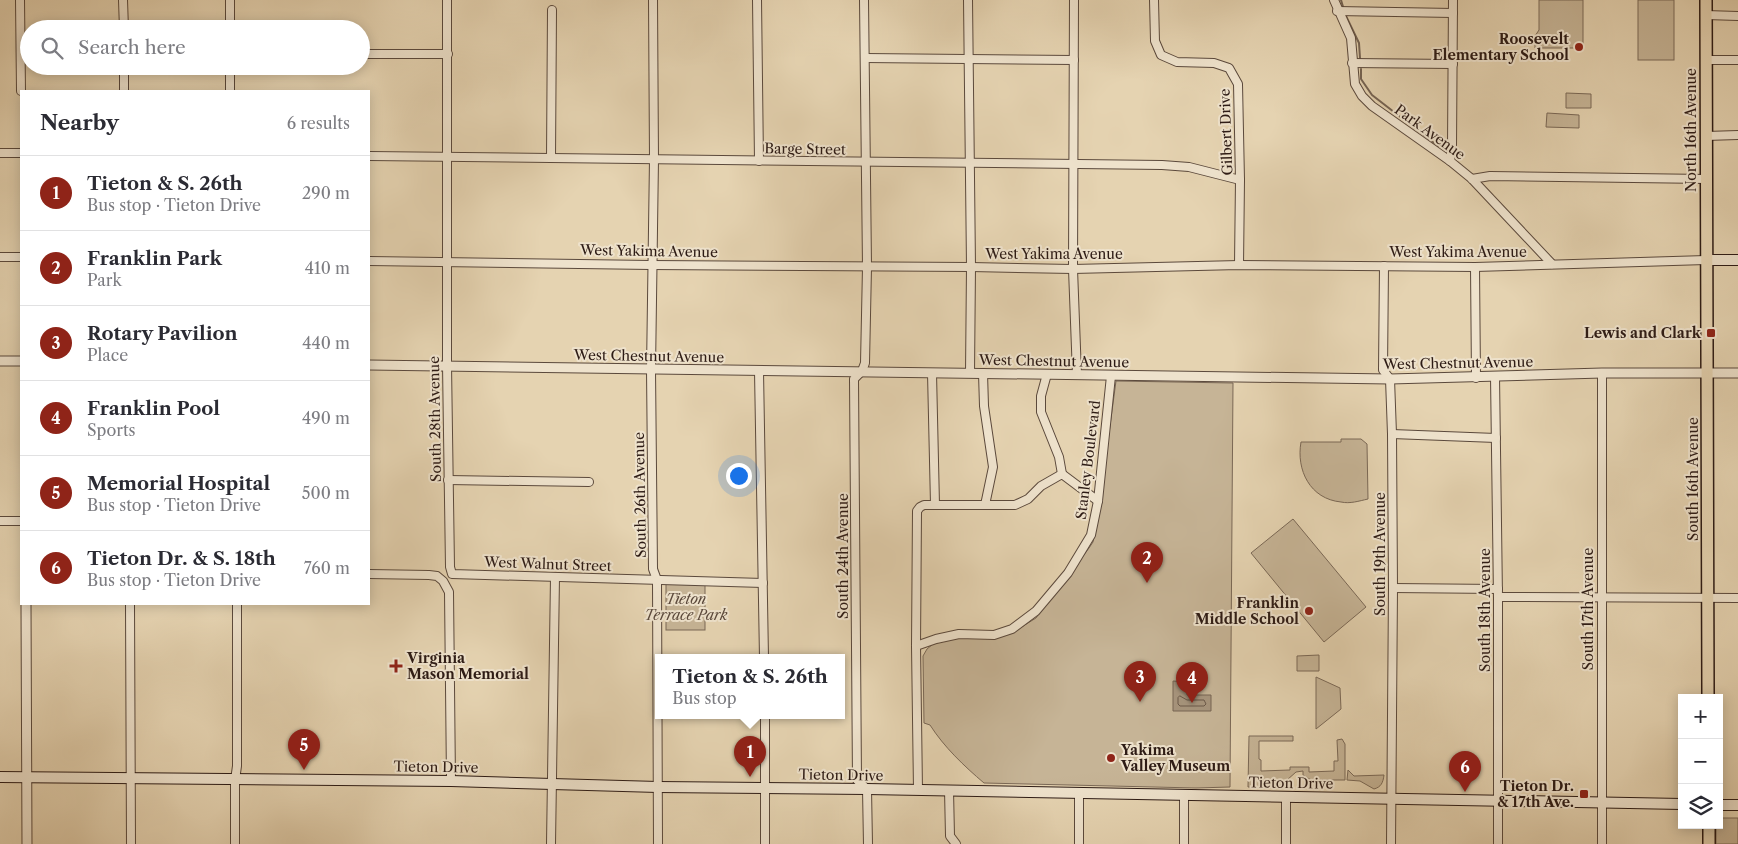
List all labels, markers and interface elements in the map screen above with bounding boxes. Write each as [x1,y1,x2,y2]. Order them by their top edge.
search box [20,20,370,75]
place label: Roosevelt Elementary School [1432,30,1569,64]
icon: search [38,34,66,62]
text: Search here [78,36,186,59]
marker: Roosevelt Elementary School [1573,41,1585,53]
street label: North 16th Avenue [1682,68,1700,192]
street label: Gilbert Drive [1215,88,1237,176]
street label: Park Avenue [1391,100,1469,164]
text: Nearby [40,110,119,135]
text: 6 results [287,113,350,133]
street label: Barge Street [764,139,846,159]
text: Tieton & S. 26th [87,172,243,195]
text: 1 [52,183,60,203]
text: 290 m [302,183,350,203]
text: Bus stop · Tieton Drive [87,195,261,215]
street label: West Yakima Avenue [579,241,718,261]
street label: West Yakima Avenue [1388,243,1527,261]
street label: West Yakima Avenue [984,245,1123,263]
text: Franklin Park [87,247,222,270]
text: 2 [51,258,61,278]
text: 410 m [305,258,350,278]
text: Park [87,270,122,290]
text: Rotary Pavilion [87,322,238,345]
place label: Lewis and Clark [1584,324,1702,342]
marker: Lewis and Clark [1705,327,1717,339]
text: 3 [51,333,61,353]
text: 440 m [302,333,350,353]
text: Place [87,345,128,365]
street label: West Chestnut Avenue [573,346,724,366]
street label: West Chestnut Avenue [978,351,1129,371]
street label: West Chestnut Avenue [1382,353,1533,373]
street label: South 28th Avenue [425,356,445,482]
text: Franklin Pool [87,397,220,420]
street label: Stanley Boulevard [1072,399,1104,521]
text: 4 [51,408,61,428]
text: 490 m [302,408,350,428]
street label: South 16th Avenue [1684,417,1702,541]
text: Sports [87,420,136,440]
street label: South 26th Avenue [630,432,650,558]
your location [726,463,752,489]
text: Memorial Hospital [87,472,270,495]
text: 5 [52,483,60,503]
text: 500 m [302,483,350,503]
street label: South 19th Avenue [1371,492,1389,616]
street label: South 24th Avenue [834,493,852,619]
text: Bus stop · Tieton Drive [87,495,261,515]
pin: 2 [1131,542,1163,583]
text: Tieton Dr. & S. 18th [87,547,276,570]
street label: South 18th Avenue [1476,548,1494,672]
street label: South 17th Avenue [1579,548,1597,670]
street label: West Walnut Street [483,553,612,575]
text: 6 [51,558,61,578]
text: 760 m [304,558,350,578]
text: Bus stop · Tieton Drive [87,570,261,590]
park label: Tieton Terrace Park [645,590,728,624]
place label: Franklin Middle School [1195,594,1299,628]
marker: Franklin Middle School [1303,605,1315,617]
place label: Virginia Mason Memorial [406,649,529,683]
popup [655,654,845,719]
marker: Virginia Mason Memorial [389,659,403,673]
pin: 3 [1124,661,1156,702]
pin: 4 [1176,662,1208,703]
text: Tieton & S. 26th [672,665,828,688]
text: Bus stop [672,688,737,708]
map controls [1678,694,1723,829]
button: + [1678,694,1723,739]
pin: 5 [288,729,320,770]
pin: 1 [734,736,766,777]
button: − [1678,739,1723,784]
place label: Yakima Valley Museum [1120,741,1230,775]
pin: 6 [1449,751,1481,792]
marker: Yakima Valley Museum [1105,752,1117,764]
street label: Tieton Drive [393,757,479,777]
street label: Tieton Drive [798,765,884,785]
street label: Tieton Drive [1248,773,1334,793]
place label: Tieton Dr. & 17th Ave. [1497,777,1574,811]
button: layers [1678,784,1723,829]
marker: Tieton Dr. & 17th Ave. [1578,788,1590,800]

